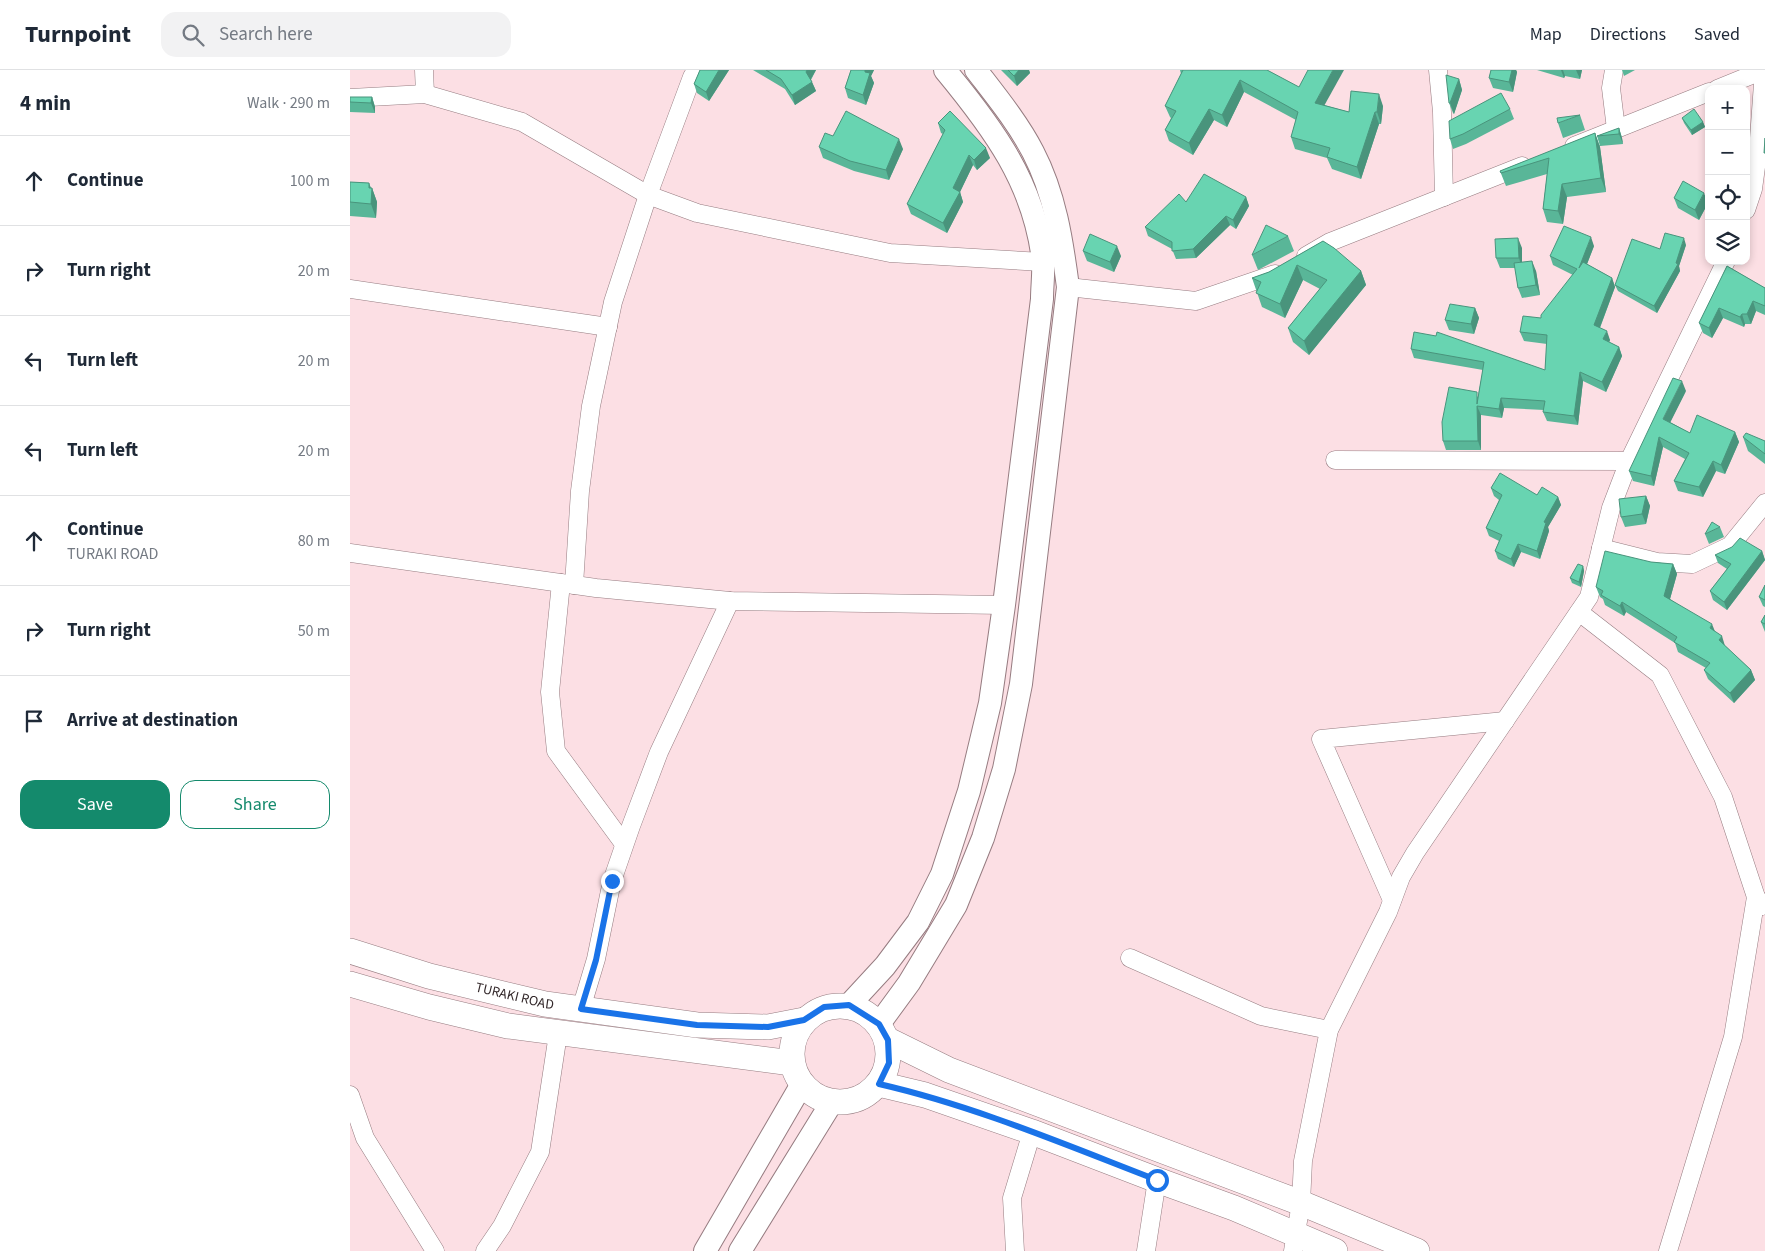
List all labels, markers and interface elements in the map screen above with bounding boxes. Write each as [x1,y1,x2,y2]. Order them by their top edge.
search box [161,12,511,57]
text: Turnpoint [25,17,131,52]
icon: search [179,21,207,49]
text: Search here [219,21,313,48]
text: Map [1530,22,1562,47]
text: Directions [1590,22,1666,47]
text: Saved [1694,22,1740,47]
map controls [1705,85,1750,265]
button: + [1705,85,1750,130]
text: 4 min [20,88,71,118]
text: Walk · 290 m [247,92,330,114]
button: − [1705,130,1750,175]
icon: ahead [20,167,48,195]
text: Continue [67,167,144,194]
text: 100 m [290,170,330,192]
button: locate [1705,175,1750,220]
button: layers [1705,220,1750,265]
icon: right [20,257,48,285]
text: Turn right [67,257,151,284]
text: 20 m [298,260,330,282]
icon: left [20,347,48,375]
text: Turn left [67,347,138,374]
text: 20 m [298,350,330,372]
icon: left [20,437,48,465]
text: Turn left [67,437,138,464]
text: 20 m [298,440,330,462]
text: Continue [67,516,144,543]
icon: ahead [20,527,48,555]
text: 80 m [298,530,330,552]
text: TURAKI ROAD [67,543,158,565]
icon: right [20,617,48,645]
text: Turn right [67,617,151,644]
text: 50 m [298,620,330,642]
icon: arrive [20,707,48,735]
text: Arrive at destination [67,707,238,734]
button: Save [20,780,170,829]
button: Share [180,780,330,829]
route end [601,870,624,893]
street label: TURAKI ROAD [473,978,555,1015]
route start [1146,1169,1169,1192]

